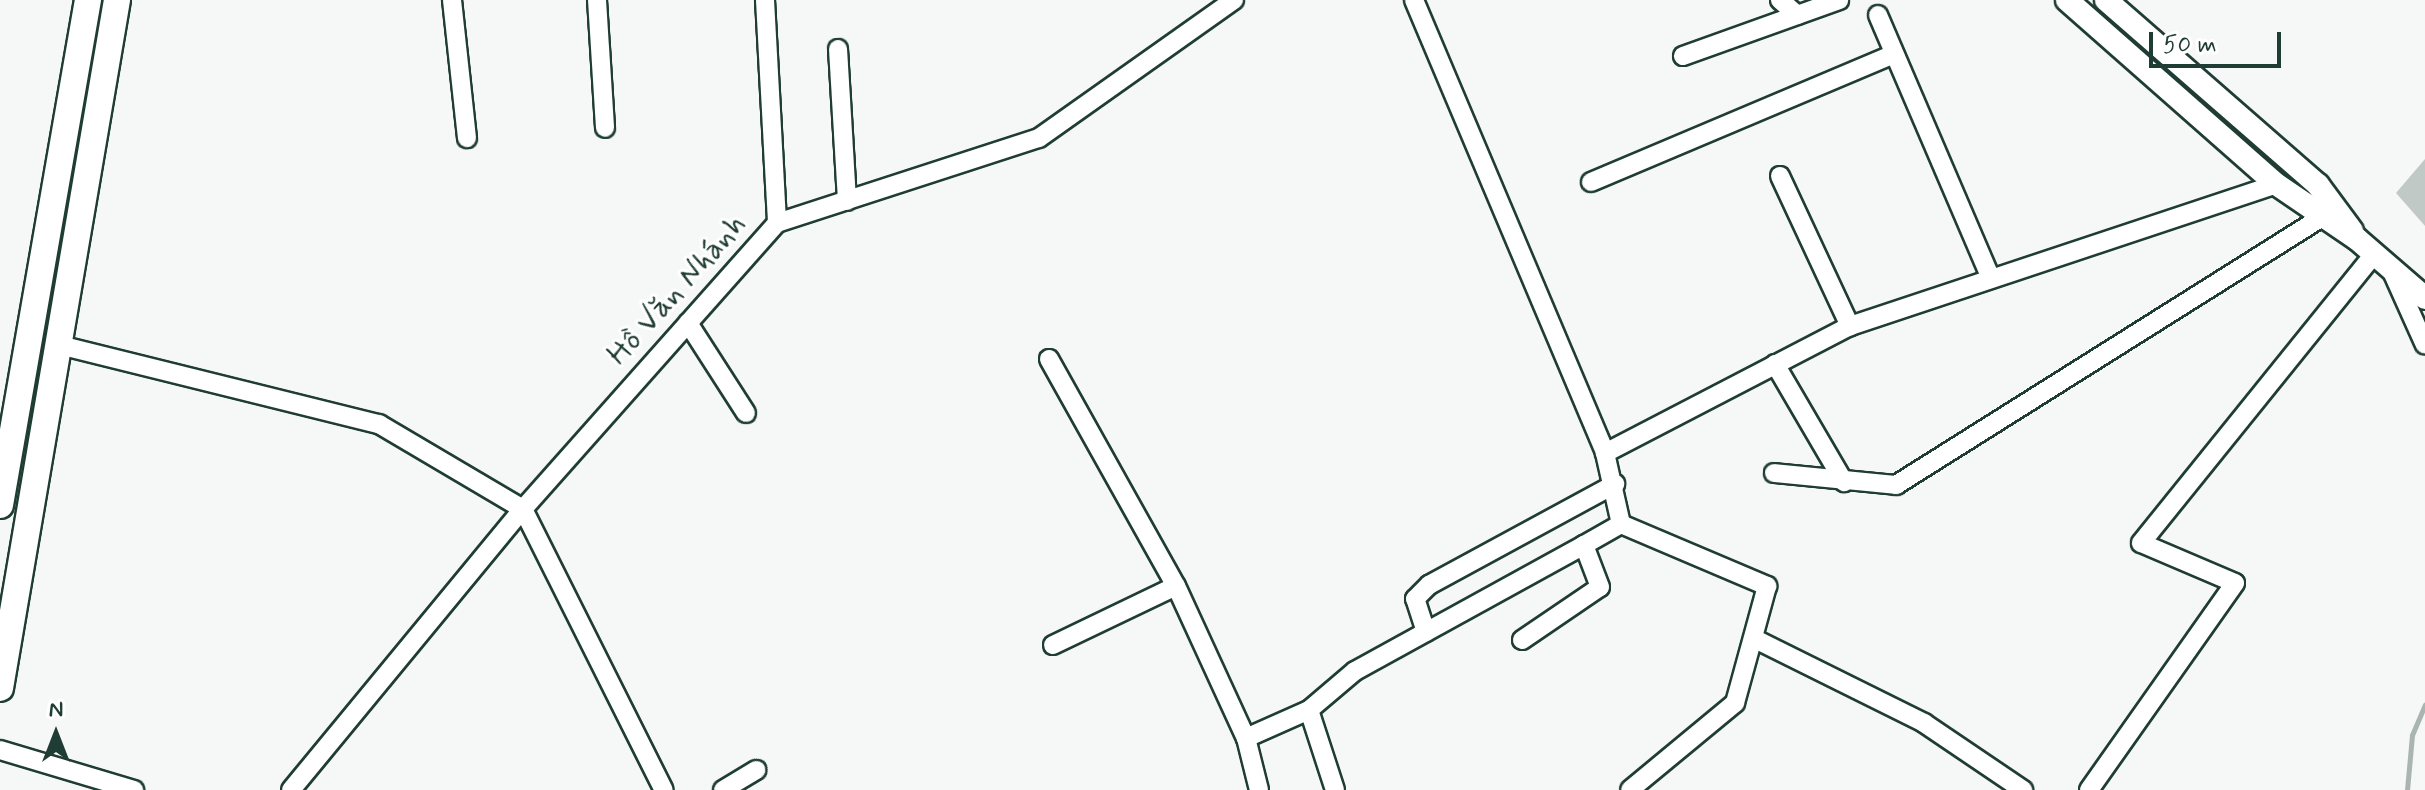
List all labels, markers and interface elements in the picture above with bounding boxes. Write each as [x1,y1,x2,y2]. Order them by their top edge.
scale bar [2153,16,2285,66]
text: 50 m [2163,30,2217,61]
street label: Hồ Văn Nhánh [599,206,755,374]
north arrow [16,694,96,774]
text: N [49,696,63,724]

